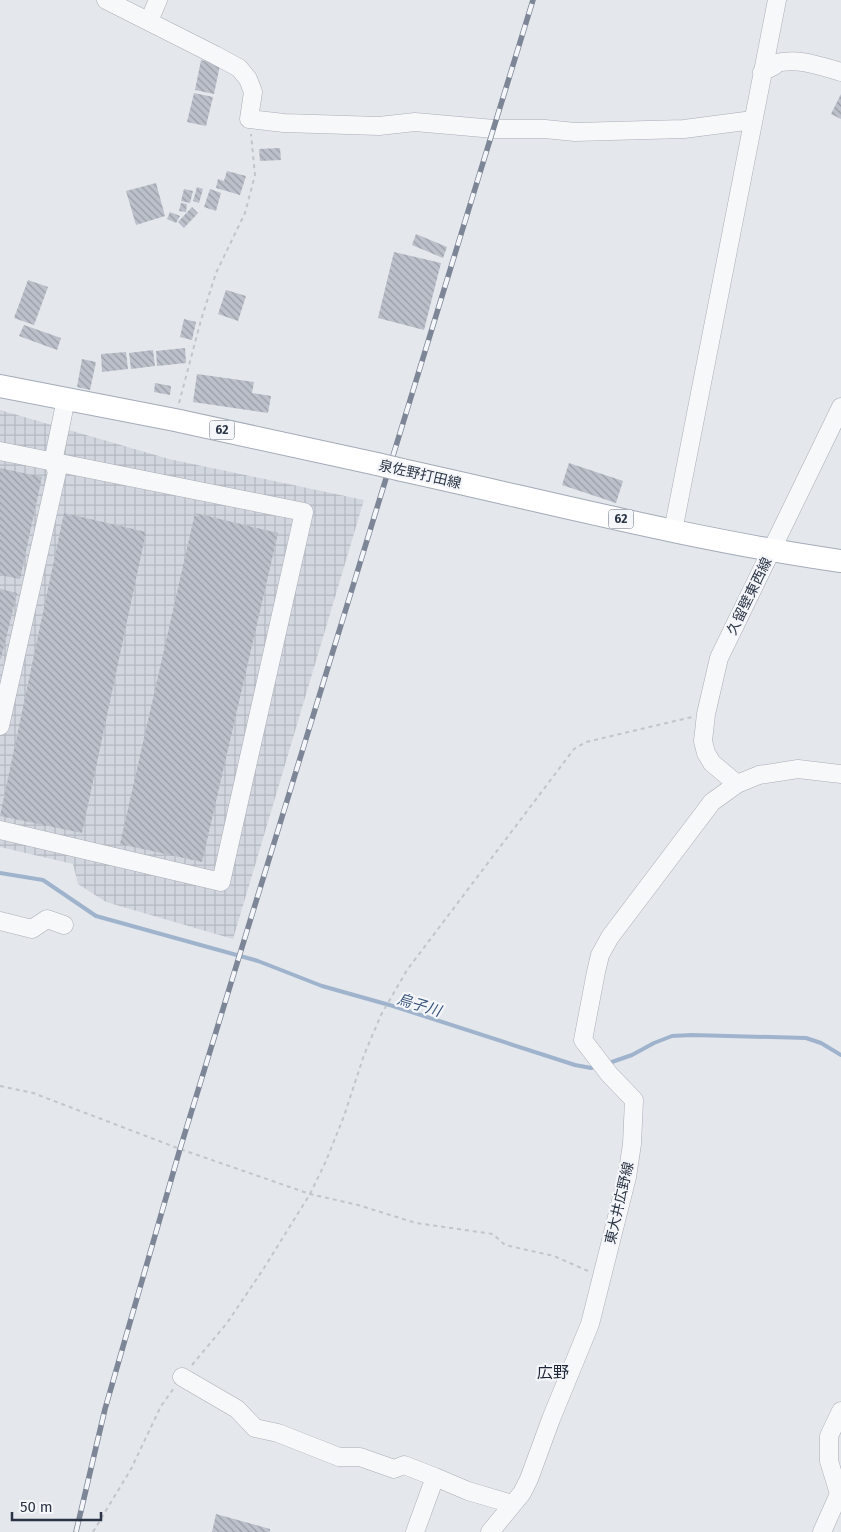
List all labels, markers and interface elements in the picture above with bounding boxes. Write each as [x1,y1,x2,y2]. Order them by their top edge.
road number: 62 [210,420,234,440]
street label: 泉佐野打田線 [377,457,463,492]
road number: 62 [608,509,634,528]
street label: 久留壁東西線 [723,555,776,638]
water label: 烏子川 [395,990,445,1021]
street label: 東大井広野線 [602,1160,637,1246]
district label: 広野 [537,1363,569,1382]
scale bar [12,1490,101,1522]
text: 50 m [20,1498,53,1516]

